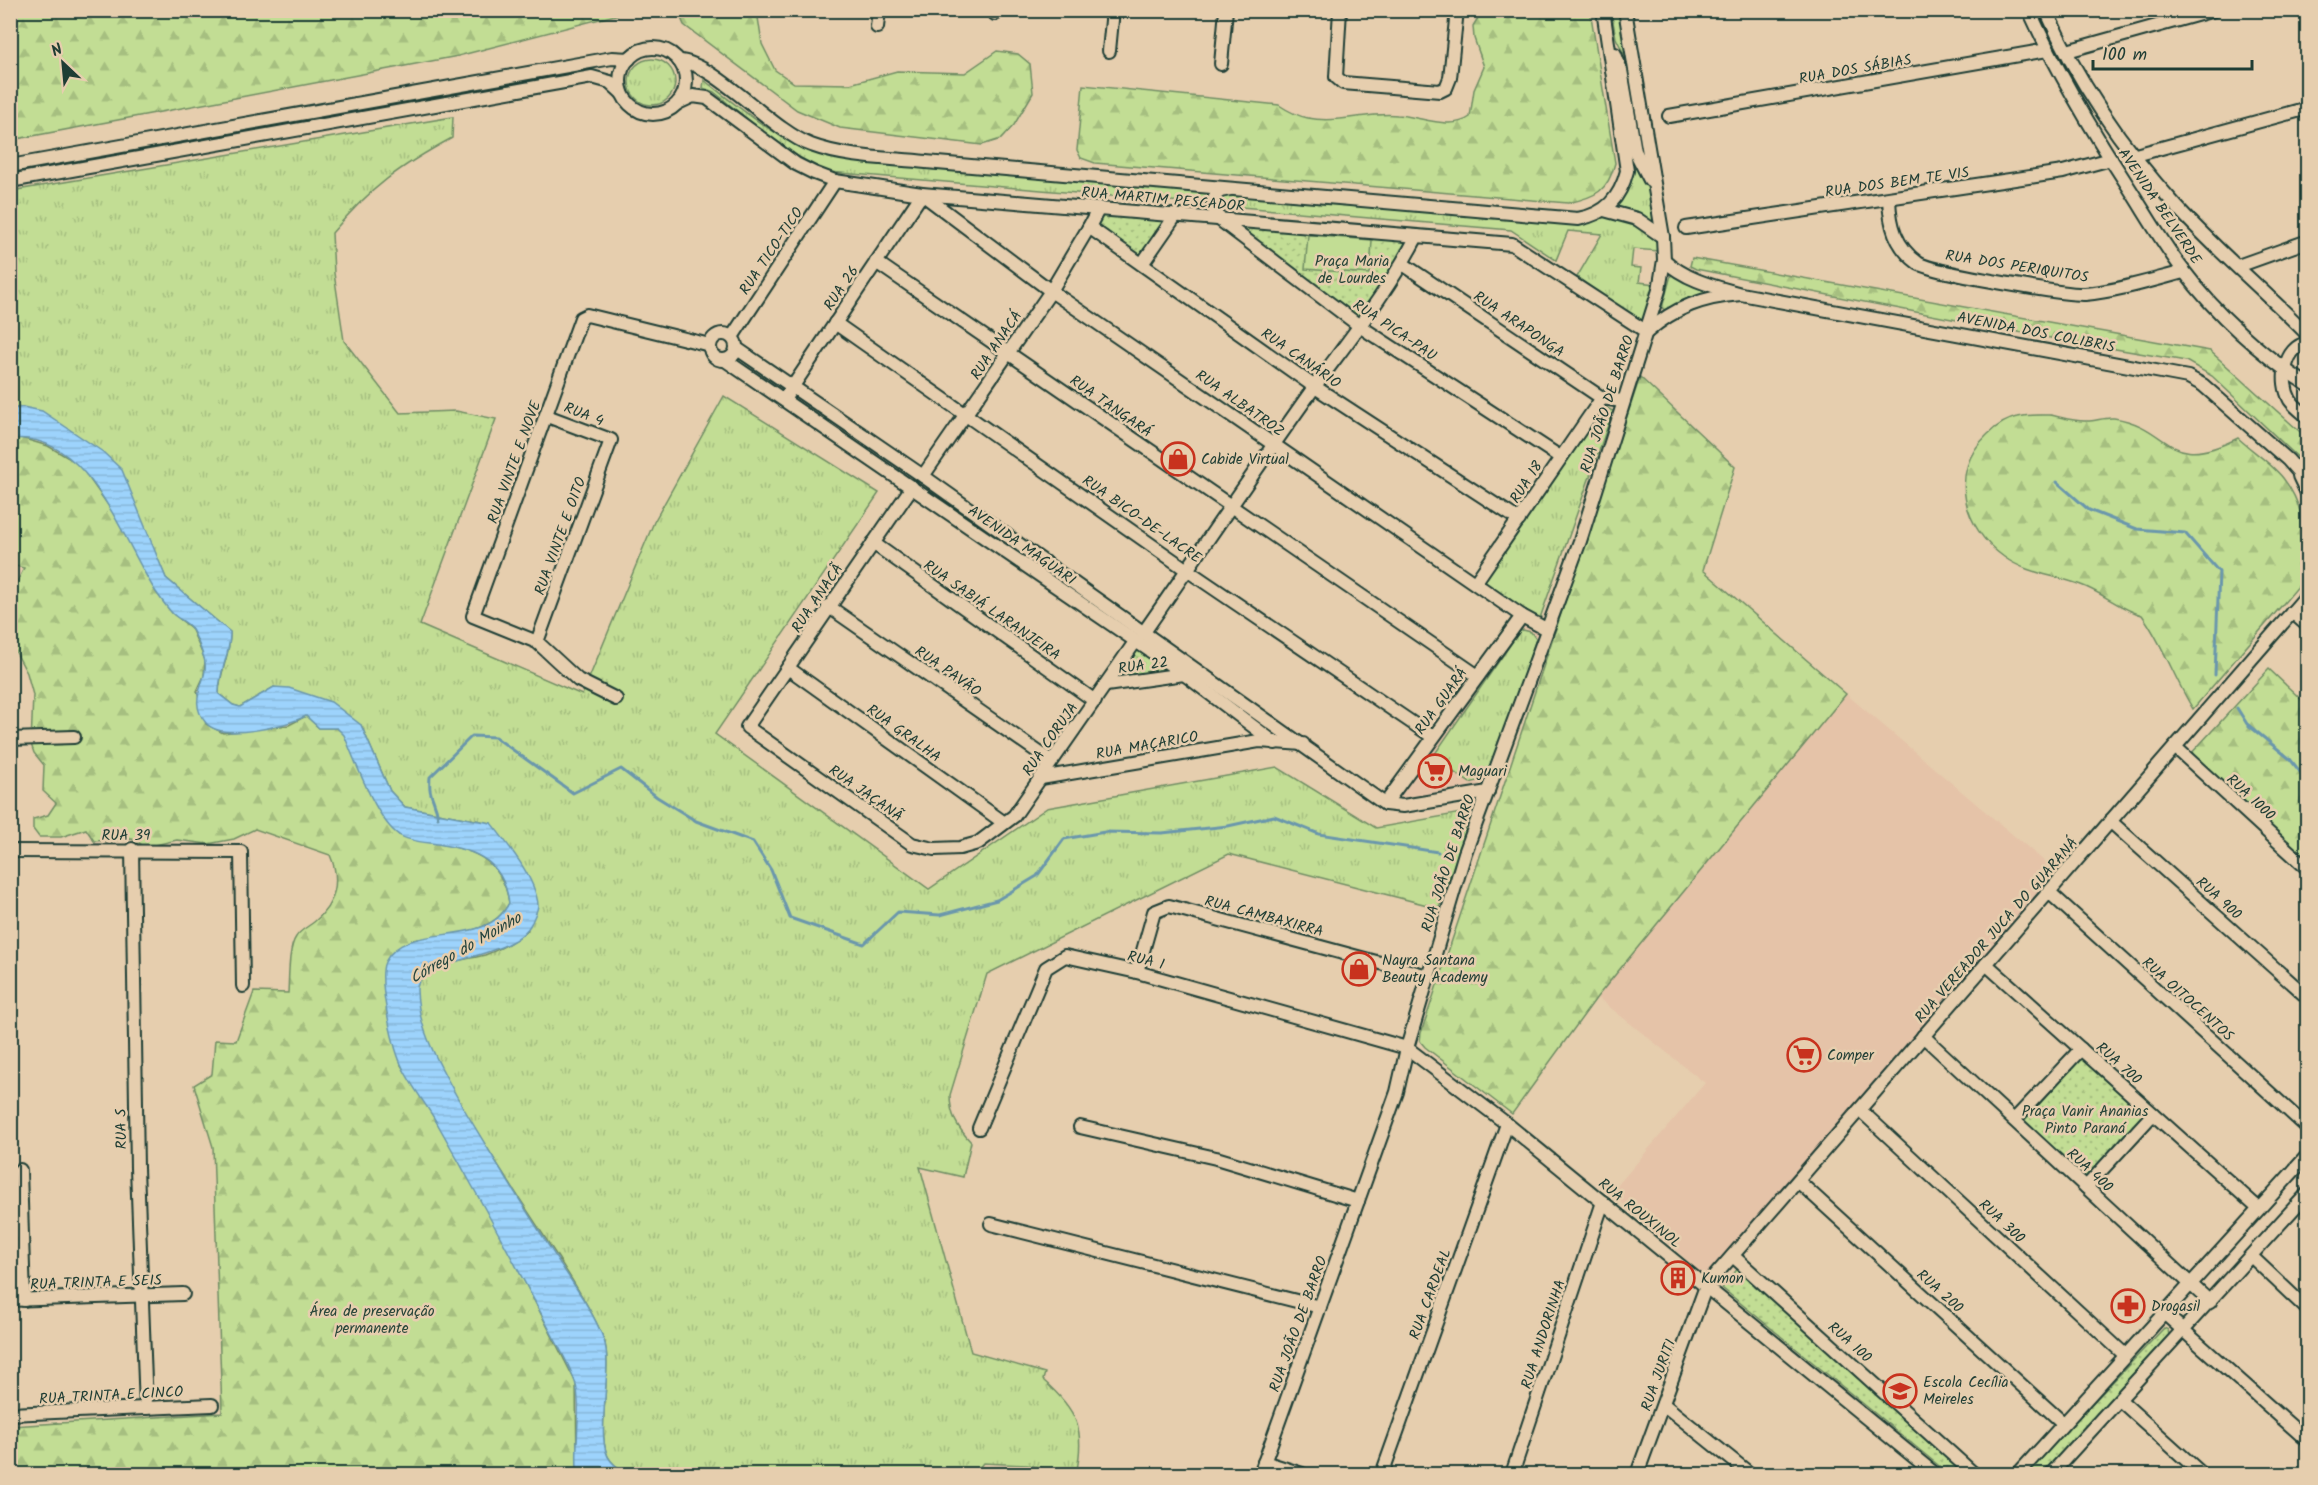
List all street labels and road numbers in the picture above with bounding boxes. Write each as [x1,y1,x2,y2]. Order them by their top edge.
street label: RUA DOS SÁBIAS [1797,48,1913,92]
street label: AVENIDA BELVERDE [2111,143,2208,271]
street label: RUA DOS BEM TE VIS [1824,161,1971,205]
street label: RUA MARTIM PESCADOR [1080,181,1246,219]
street label: RUA TICO-TICO [734,203,810,300]
street label: RUA DOS PERIQUITOS [1944,244,2090,290]
street label: RUA 26 [818,261,866,316]
street label: RUA ARAPONGA [1468,285,1569,364]
street label: RUA PICA-PAU [1348,294,1441,368]
street label: RUA ANACÁ [965,306,1029,385]
street label: AVENIDA DOS COLIBRIS [1955,306,2117,360]
street label: RUA CANÁRIO [1256,322,1345,395]
street label: RUA JOÃO DE BARRO [1574,332,1642,476]
street label: RUA ALBATROZ [1190,364,1289,444]
street label: RUA TANGARÁ [1064,369,1157,444]
street label: RUA VINTE E NOVE [482,396,549,527]
street label: RUA 4 [560,396,607,434]
street label: RUA 18 [1504,456,1550,509]
street label: RUA BICO-DE-LACRE [1077,469,1207,571]
street label: RUA VINTE E OITO [528,474,593,599]
street label: AVENIDA MAGUARI [962,500,1081,592]
street label: RUA SABIÁ LARANJEIRA [918,554,1065,667]
street label: RUA ANACÃ [786,559,850,638]
street label: RUA PAVÃO [909,640,986,704]
street label: RUA 22 [1117,651,1170,681]
street label: RUA GUARÁ [1409,663,1474,740]
street label: RUA GRALHA [861,698,946,769]
street label: RUA CORUJA [1017,698,1085,781]
street label: RUA MAÇARICO [1094,725,1200,767]
street label: RUA JAÇANÃ [823,759,908,828]
street label: RUA 1000 [2220,768,2281,827]
street label: RUA JOÃO DE BARRO [1415,791,1483,935]
street label: RUA 39 [102,824,151,848]
street label: RUA VEREADOR JUCA DO GUARANÁ [1909,832,2084,1029]
street label: RUA 900 [2190,871,2247,926]
street label: RUA CAMBAXIRRA [1202,890,1326,944]
street label: RUA 1 [1125,945,1167,977]
street label: RUA OITOCENTOS [2136,952,2239,1048]
street label: RUA 700 [2090,1036,2147,1091]
street label: RUA S [110,1108,134,1150]
street label: RUA 400 [2061,1143,2118,1199]
street label: RUA ROUXINOL [1592,1173,1686,1255]
street label: RUA 300 [1972,1194,2031,1250]
street label: RUA CARDEAL [1403,1245,1459,1343]
street label: RUA JOÃO DE BARRO [1263,1253,1335,1396]
street label: RUA 200 [1910,1264,1969,1320]
street label: RUA TRINTA E SEIS [30,1269,162,1297]
street label: RUA ANDORINHA [1515,1277,1573,1392]
street label: RUA 100 [1822,1316,1877,1370]
street label: RUA JURITI [1635,1336,1683,1415]
street label: RUA TRINTA E CINCO [38,1380,184,1412]

